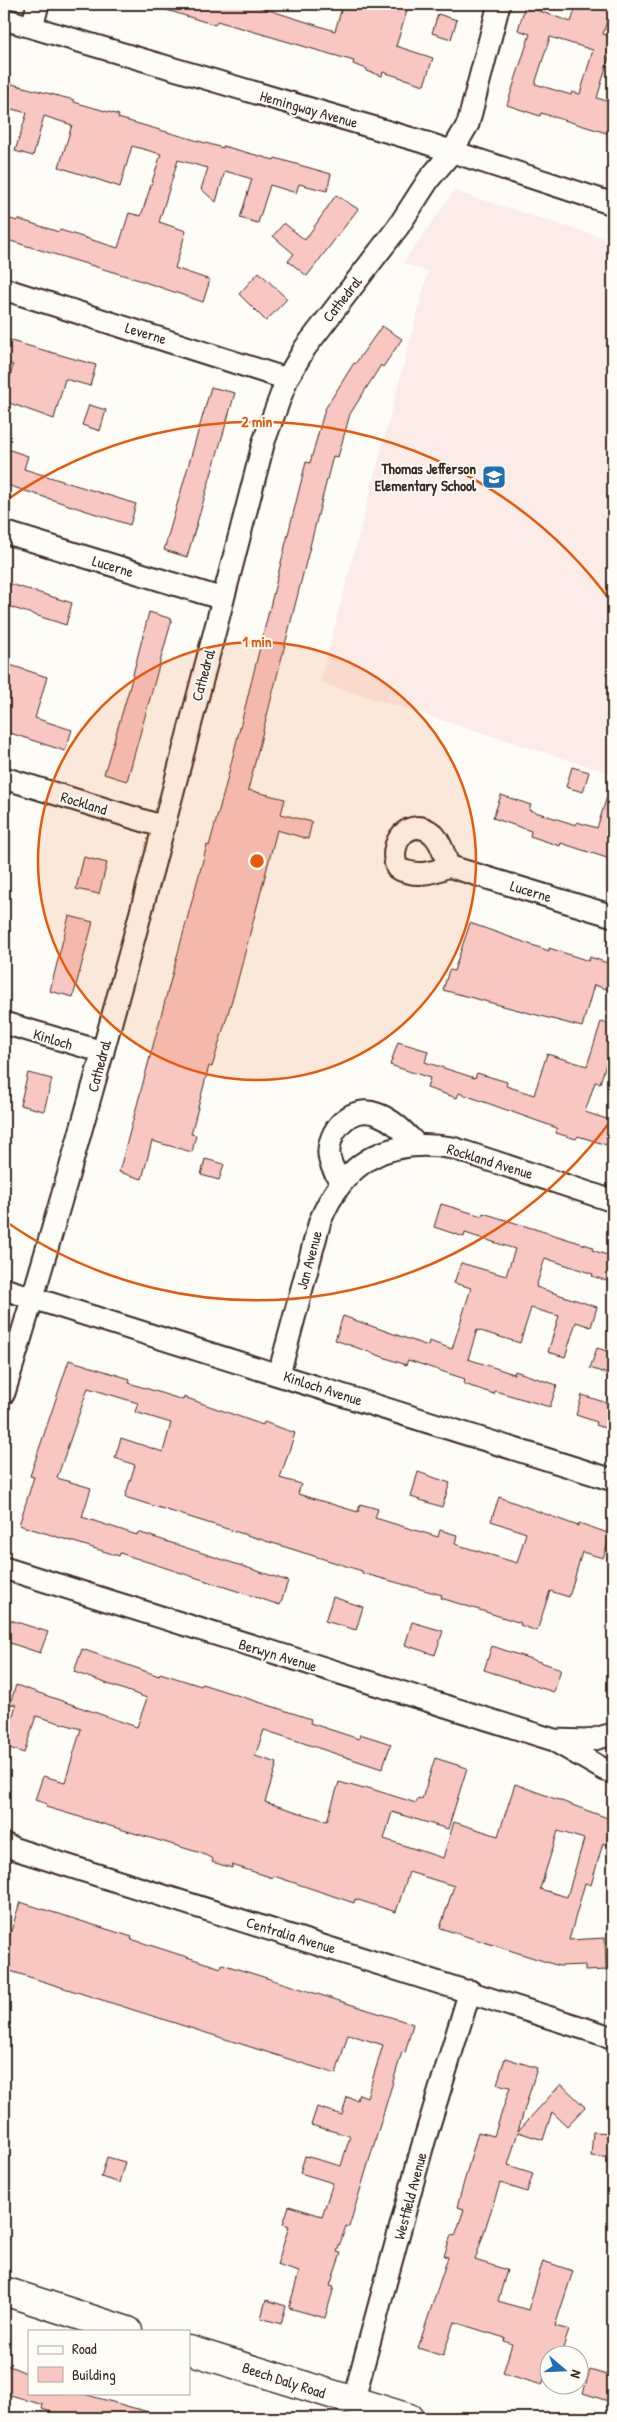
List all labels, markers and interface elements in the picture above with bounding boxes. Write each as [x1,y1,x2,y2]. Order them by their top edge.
street label: Hemingway Avenue [258,85,360,133]
street label: Cathedral [317,272,367,326]
street label: Leverne [123,317,169,349]
text: 2 min [242,411,273,432]
place label: Thomas Jefferson Elementary School [375,458,477,497]
school or university icon: Thomas Jefferson Elementary School [481,464,507,490]
street label: Lucerne [90,550,136,582]
text: 1 min [242,631,272,652]
street label: Cathedral [186,647,220,703]
street label: Rockland [58,786,110,820]
centre of rings [248,852,266,870]
street label: Lucerne [508,875,554,907]
street label: Kinloch [31,1023,75,1055]
street label: Cathedral [82,1038,116,1094]
street label: Rockland Avenue [444,1138,536,1184]
street label: Jan Avenue [291,1228,327,1292]
street label: Kinloch Avenue [281,1365,365,1411]
street label: Berwyn Avenue [236,1633,320,1677]
street label: Centralia Avenue [244,1911,338,1959]
street label: Westfield Avenue [388,2150,432,2242]
legend [28,2330,190,2394]
text: Road [72,2338,97,2359]
north arrow [540,2344,590,2394]
street label: Beech Daly Road [240,2357,329,2403]
text: Building [72,2364,116,2385]
text: N [566,2368,587,2382]

